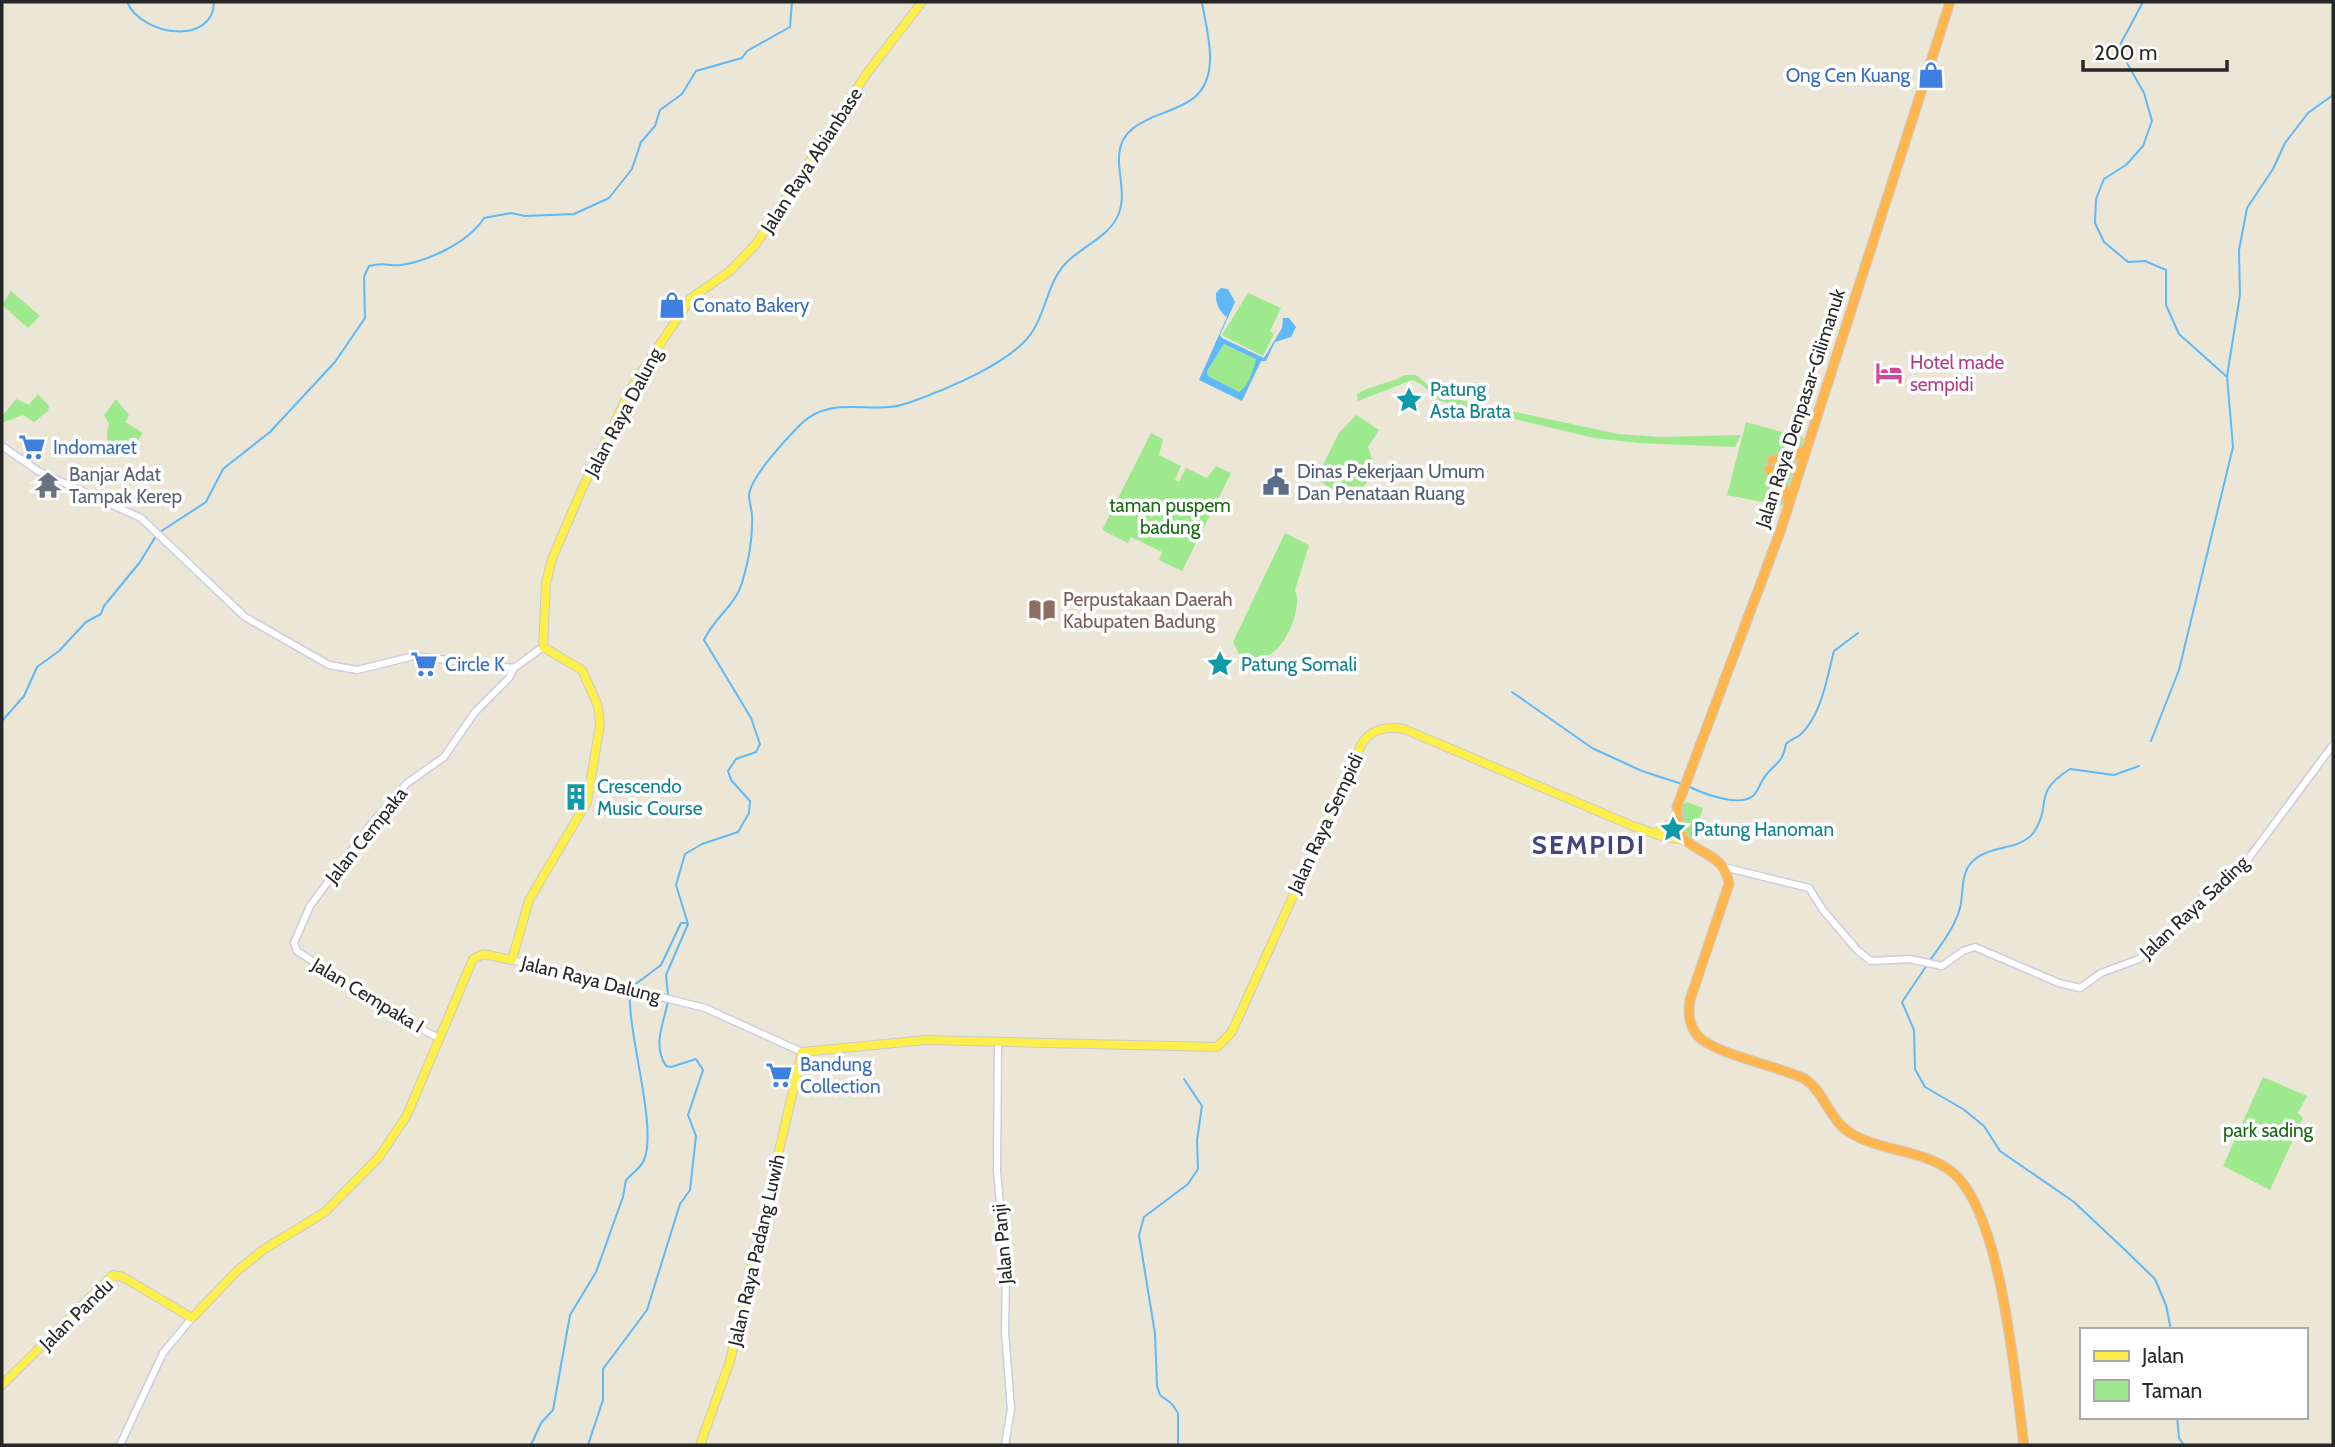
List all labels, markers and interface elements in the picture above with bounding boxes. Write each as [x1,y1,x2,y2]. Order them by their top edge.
scale bar [2083,28,2226,72]
text: 200 m [2094,40,2157,65]
shop icon: Ong Cen Kuang [1916,60,1946,90]
place label: Ong Cen Kuang [1786,64,1911,87]
street label: Jalan Raya Abianbase [755,83,867,238]
street label: Jalan Raya Denpasar-Gilimanuk [1751,285,1850,531]
shop icon: Conato Bakery [657,290,687,320]
place label: Conato Bakery [693,294,810,317]
street label: Jalan Raya Dalung [579,343,667,481]
place label: Hotel made sempidi [1910,351,2005,396]
hotel icon: Hotel made sempidi [1874,358,1904,388]
place label: Patung Asta Brata [1430,378,1511,423]
place icon: Patung Asta Brata [1394,385,1424,415]
supermarket icon: Indomaret [17,432,47,462]
place label: Indomaret [53,436,138,459]
place label: Dinas Pekerjaan Umum Dan Penataan Ruang [1297,460,1485,505]
place label: Banjar Adat Tampak Kerep [69,463,182,508]
public building icon: Dinas Pekerjaan Umum Dan Penataan Ruang [1261,467,1291,497]
temple icon: Banjar Adat Tampak Kerep [33,470,63,500]
park label: taman puspem badung [1109,494,1231,539]
place label: Perpustakaan Daerah Kabupaten Badung [1063,588,1233,633]
library icon: Perpustakaan Daerah Kabupaten Badung [1027,595,1057,625]
supermarket icon: Circle K [409,649,439,679]
place icon: Patung Somali [1205,649,1235,679]
place label: Circle K [445,653,505,676]
place label: Patung Somali [1241,653,1357,676]
street label: Jalan Raya Sempidi [1283,750,1368,898]
place label: Crescendo Music Course [597,775,703,820]
street label: Jalan Cempaka [320,782,412,889]
building icon: Crescendo Music Course [561,782,591,812]
place icon: Patung Hanoman [1658,814,1688,844]
place label: Patung Hanoman [1694,818,1834,841]
district label: SEMPIDI [1532,829,1646,861]
street label: Jalan Raya Sading [2135,851,2254,964]
street label: Jalan Raya Dalung [518,951,663,1008]
street label: Jalan Cempaka I [307,952,428,1038]
place label: Bandung Collection [800,1053,881,1098]
supermarket icon: Bandung Collection [764,1060,794,1090]
park label: park sading [2223,1119,2314,1142]
street label: Jalan Raya Padang Luwih [723,1152,790,1349]
street label: Jalan Panji [988,1203,1018,1286]
street label: Jalan Pandu [34,1274,118,1356]
legend [2080,1328,2307,1419]
text: Jalan [2141,1343,2184,1368]
text: Taman [2142,1378,2202,1403]

